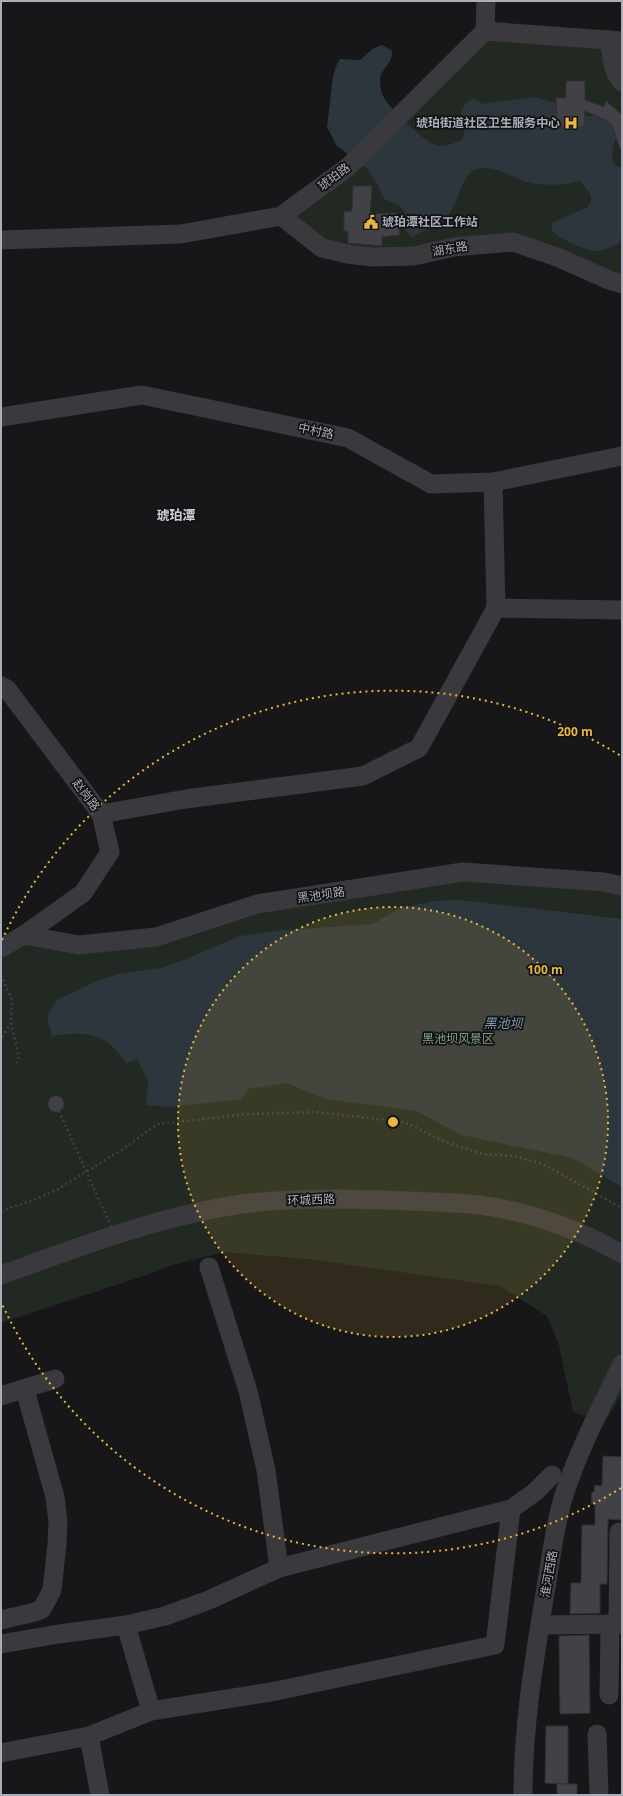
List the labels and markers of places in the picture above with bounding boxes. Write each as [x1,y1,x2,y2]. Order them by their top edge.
place label: 琥珀街道社区卫生服务中心 [416,114,560,131]
hospital icon: 琥珀街道社区卫生服务中心 [563,115,579,131]
place label: 琥珀潭社区工作站 [382,213,478,230]
public building icon: 琥珀潭社区工作站 [363,214,379,230]
centre of rings [386,1115,400,1129]

